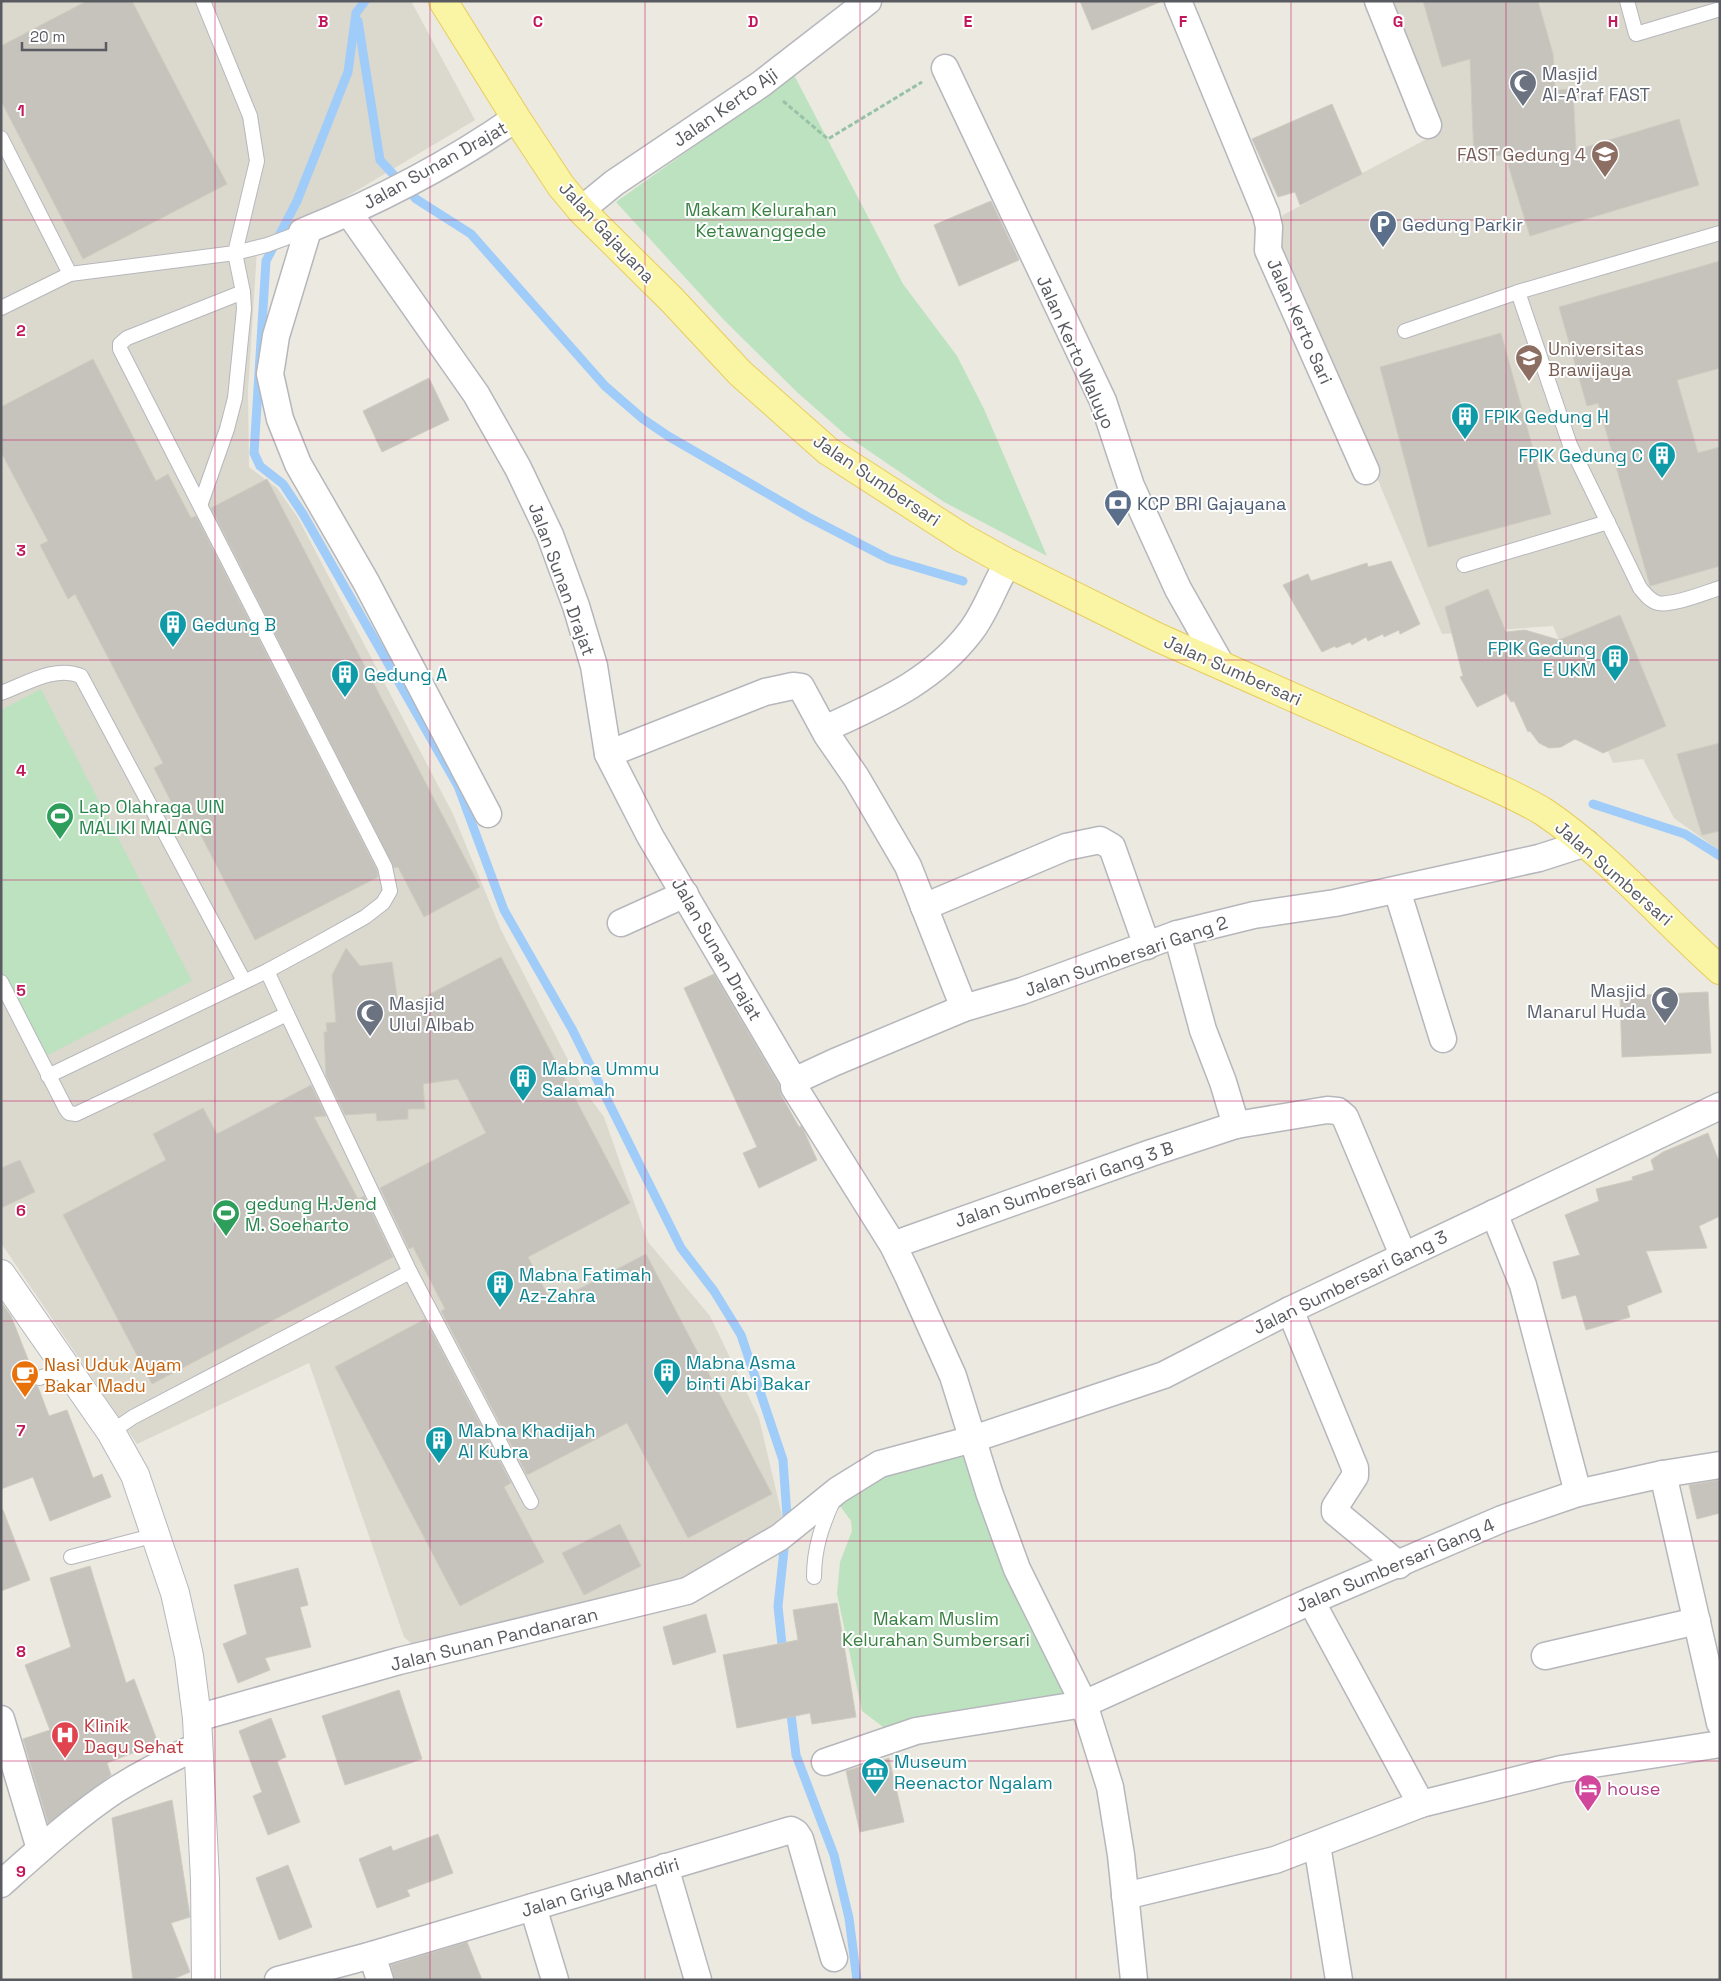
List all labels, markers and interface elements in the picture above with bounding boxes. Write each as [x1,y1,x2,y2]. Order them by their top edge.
text: B [318,11,328,32]
text: C [533,11,543,32]
text: D [748,11,758,32]
text: E [964,11,973,32]
text: F [1179,11,1188,32]
text: G [1393,11,1403,32]
text: H [1608,11,1618,32]
scale bar [22,20,106,52]
text: 20 m [30,27,65,46]
street label: Jalan Kerto Aji [668,62,782,152]
place label: Masjid Al-A'raf FAST [1542,62,1651,106]
mosque icon: Masjid Al-A'raf FAST [1508,68,1538,107]
text: 1 [17,100,25,121]
street label: Jalan Sunan Drajat [359,116,511,214]
school or university icon: FAST Gedung 4 [1590,139,1620,178]
place label: FAST Gedung 4 [1457,143,1586,166]
street label: Jalan Gajayana [554,176,660,288]
park label: Makam Kelurahan Ketawanggede [685,198,837,242]
parking icon: Gedung Parkir [1368,209,1398,248]
place label: Gedung Parkir [1402,213,1523,236]
street label: Jalan Kerto Sari [1262,255,1338,387]
street label: Jalan Kerto Waluyo [1032,271,1120,433]
text: 2 [16,320,26,341]
place label: Universitas Brawijaya [1548,337,1644,381]
school or university icon: Universitas Brawijaya [1514,343,1544,382]
building icon: FPIK Gedung H [1450,401,1480,440]
place label: FPIK Gedung H [1484,405,1609,428]
street label: Jalan Sumbersari [809,429,945,531]
building icon: FPIK Gedung C [1647,440,1677,479]
place label: FPIK Gedung C [1519,444,1643,467]
bank icon: KCP BRI Gajayana [1103,488,1133,527]
place label: KCP BRI Gajayana [1137,492,1286,515]
street label: Jalan Sunan Drajat [524,499,600,659]
text: 3 [16,540,26,561]
building icon: Gedung B [158,609,188,648]
place label: Gedung B [192,613,276,636]
street label: Jalan Sumbersari [1161,629,1305,711]
place label: FPIK Gedung E UKM [1488,637,1596,681]
building icon: FPIK Gedung E UKM [1600,643,1630,682]
building icon: Gedung A [330,659,360,698]
place label: Gedung A [364,663,447,686]
text: 4 [16,760,26,781]
place label: Lap Olahraga UIN MALIKI MALANG [79,795,225,839]
sports icon: Lap Olahraga UIN MALIKI MALANG [45,801,75,840]
street label: Jalan Sumbersari [1550,816,1678,930]
street label: Jalan Sunan Drajat [667,873,767,1025]
street label: Jalan Sumbersari Gang 2 [1021,910,1231,1002]
place label: Masjid Manarul Huda [1527,979,1646,1023]
text: 5 [16,980,26,1001]
mosque icon: Masjid Manarul Huda [1650,985,1680,1024]
place label: Masjid Ulul Albab [389,992,475,1036]
mosque icon: Masjid Ulul Albab [355,998,385,1037]
place label: Mabna Ummu Salamah [542,1057,659,1101]
building icon: Mabna Ummu Salamah [508,1063,538,1102]
street label: Jalan Sumbersari Gang 3 B [952,1136,1176,1232]
place label: gedung H.Jend M. Soeharto [245,1192,377,1236]
sports icon: gedung H.Jend M. Soeharto [211,1198,241,1237]
text: 6 [16,1200,26,1221]
street label: Jalan Sumbersari Gang 3 [1249,1225,1451,1339]
place label: Mabna Fatimah Az-Zahra [519,1263,651,1307]
building icon: Mabna Fatimah Az-Zahra [485,1269,515,1308]
place label: Mabna Asma binti Abi Bakar [686,1351,811,1395]
place label: Nasi Uduk Ayam Bakar Madu [44,1353,182,1397]
building icon: Mabna Asma binti Abi Bakar [652,1357,682,1396]
cafe icon: Nasi Uduk Ayam Bakar Madu [10,1359,40,1398]
place label: Mabna Khadijah Al Kubra [458,1419,595,1463]
text: 7 [17,1420,26,1441]
building icon: Mabna Khadijah Al Kubra [424,1425,454,1464]
street label: Jalan Sumbersari Gang 4 [1292,1513,1498,1617]
street label: Jalan Sunan Pandanaran [388,1602,600,1676]
park label: Makam Muslim Kelurahan Sumbersari [842,1607,1030,1651]
text: 8 [16,1641,26,1662]
place label: Klinik Daqu Sehat [84,1714,184,1758]
hospital icon: Klinik Daqu Sehat [50,1720,80,1759]
place label: Museum Reenactor Ngalam [894,1750,1053,1794]
museum icon: Museum Reenactor Ngalam [860,1756,890,1795]
hotel icon: house [1573,1773,1603,1812]
place label: house [1607,1777,1660,1800]
street label: Jalan Griya Mandiri [518,1852,682,1922]
text: 9 [16,1861,26,1882]

